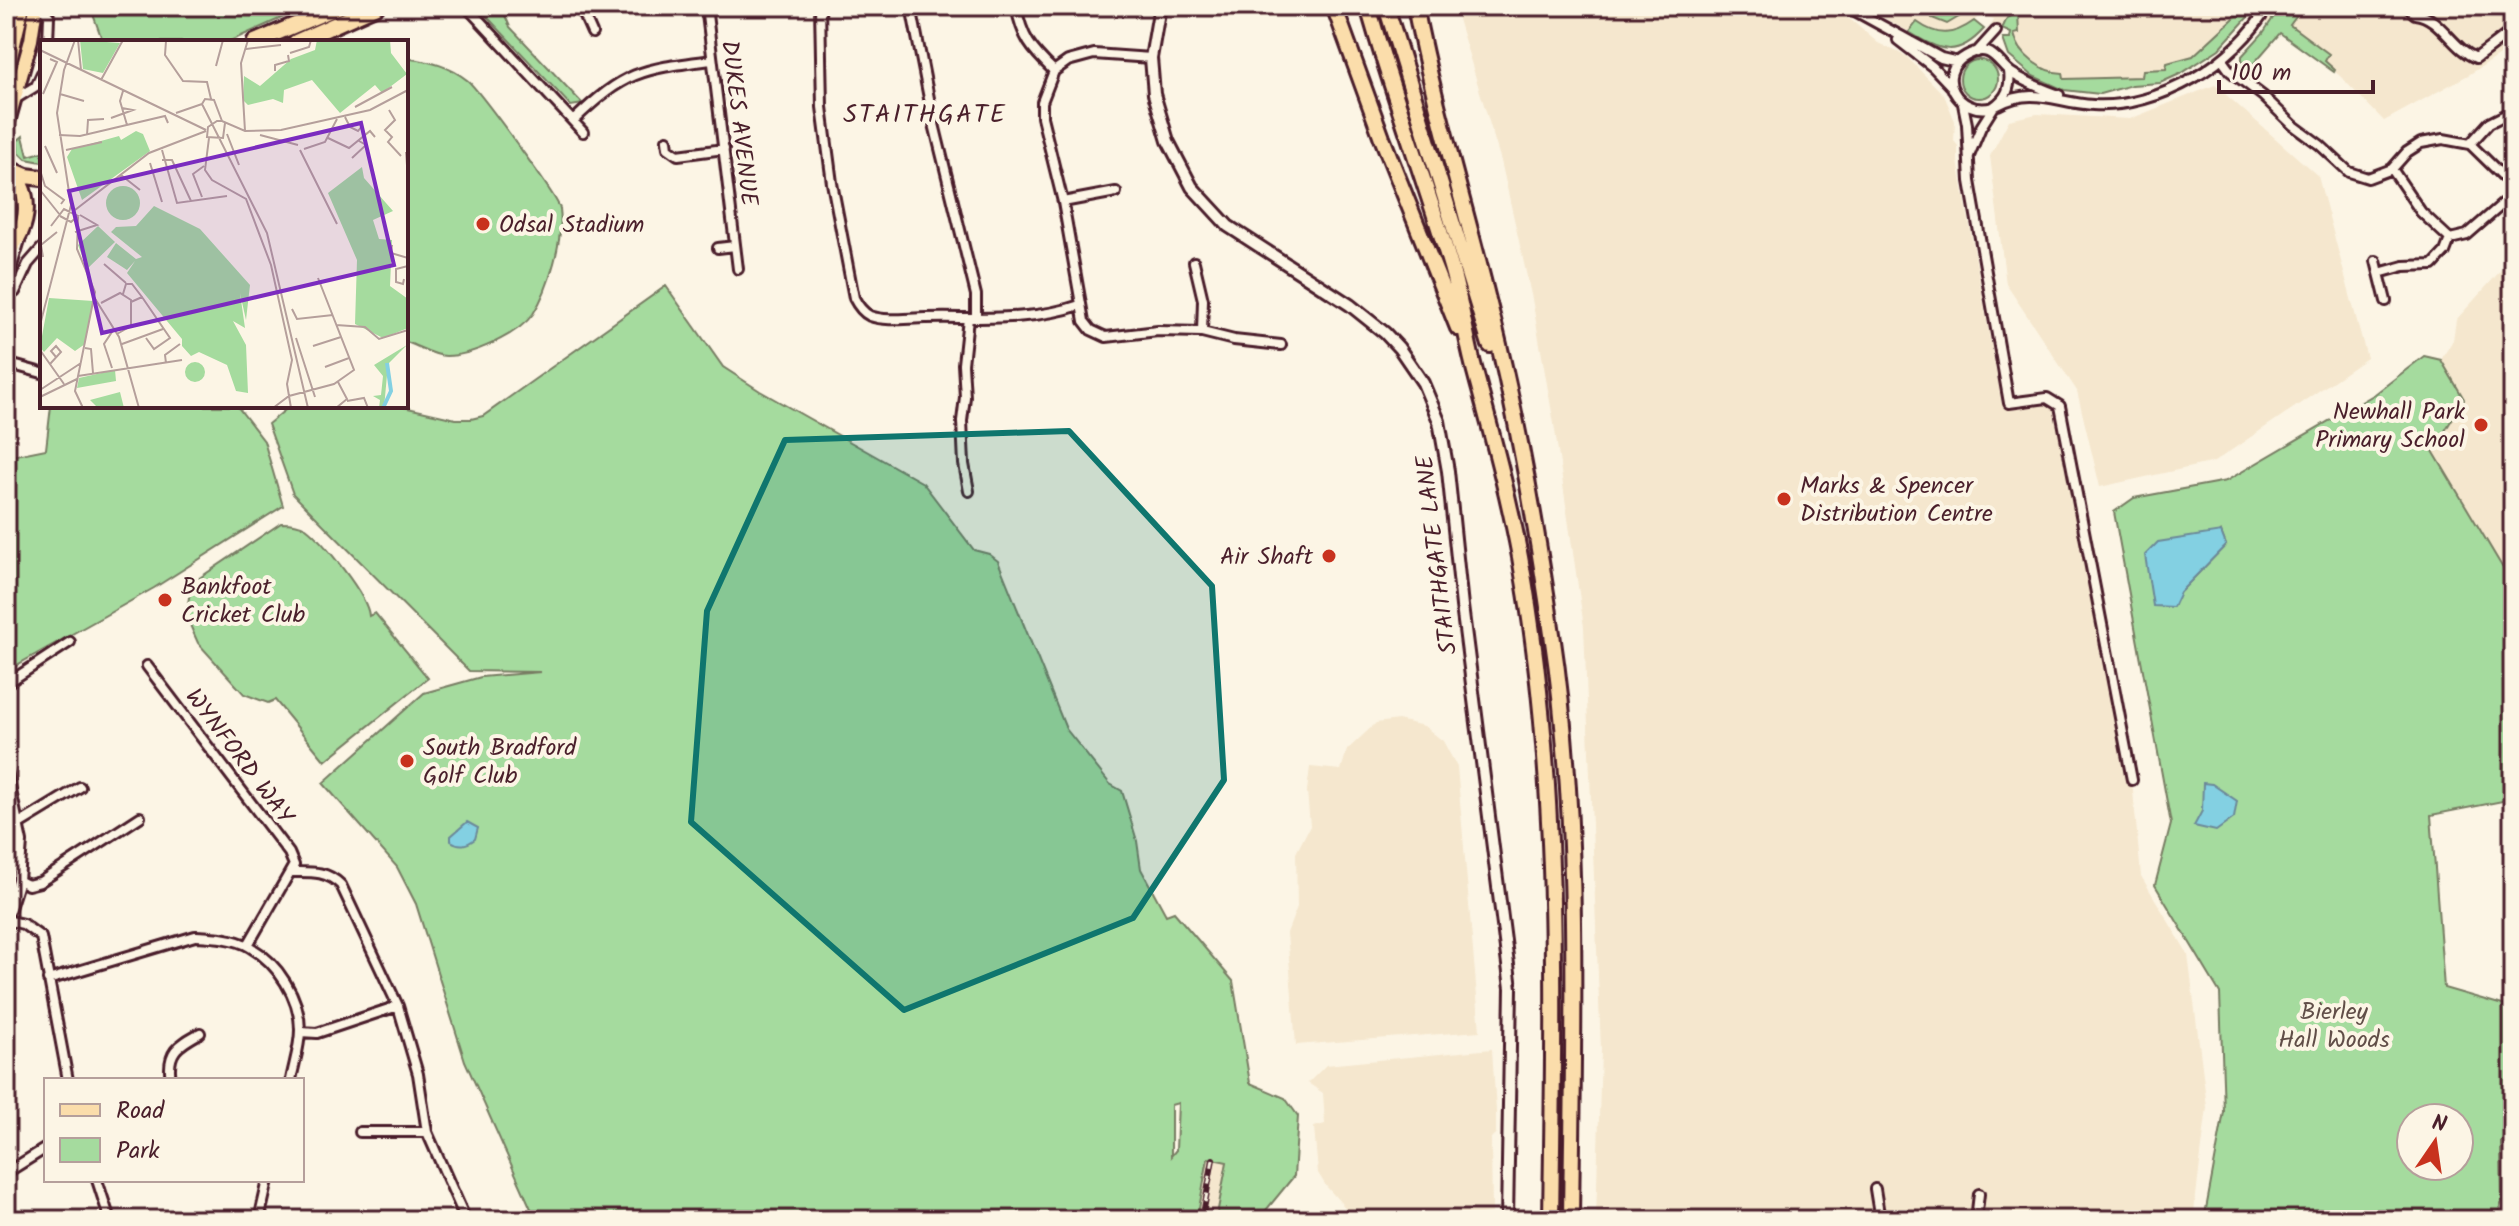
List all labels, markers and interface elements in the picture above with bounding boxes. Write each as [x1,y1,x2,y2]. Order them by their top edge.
street label: DUKES AVENUE [709,38,768,209]
inset map [40,40,408,408]
scale bar [2219,44,2373,94]
text: 100 m [2231,54,2291,93]
district label: STAITHGATE [843,94,1007,136]
place label: Odsal Stadium [499,206,644,245]
marker: Odsal Stadium [474,215,492,233]
place label: Newhall Park Primary School [2315,393,2466,460]
marker: Newhall Park Primary School [2472,416,2490,434]
street label: STAITHGATE LANE [1406,452,1469,657]
place label: Marks & Spencer Distribution Centre [1800,467,1993,534]
marker: Marks & Spencer Distribution Centre [1775,490,1793,508]
place label: Air Shaft [1220,538,1314,577]
marker: Air Shaft [1320,547,1338,565]
place label: Bankfoot Cricket Club [181,568,305,635]
marker: Bankfoot Cricket Club [156,591,174,609]
street label: WYNFORD WAY [174,680,304,834]
place label: South Bradford Golf Club [423,729,577,796]
marker: South Bradford Golf Club [398,752,416,770]
park label: Bierley Hall Woods [2278,993,2390,1060]
legend [44,1078,304,1182]
text: Road [116,1092,165,1131]
north arrow [2395,1102,2475,1182]
text: N [2428,1106,2450,1144]
text: Park [116,1132,160,1171]

